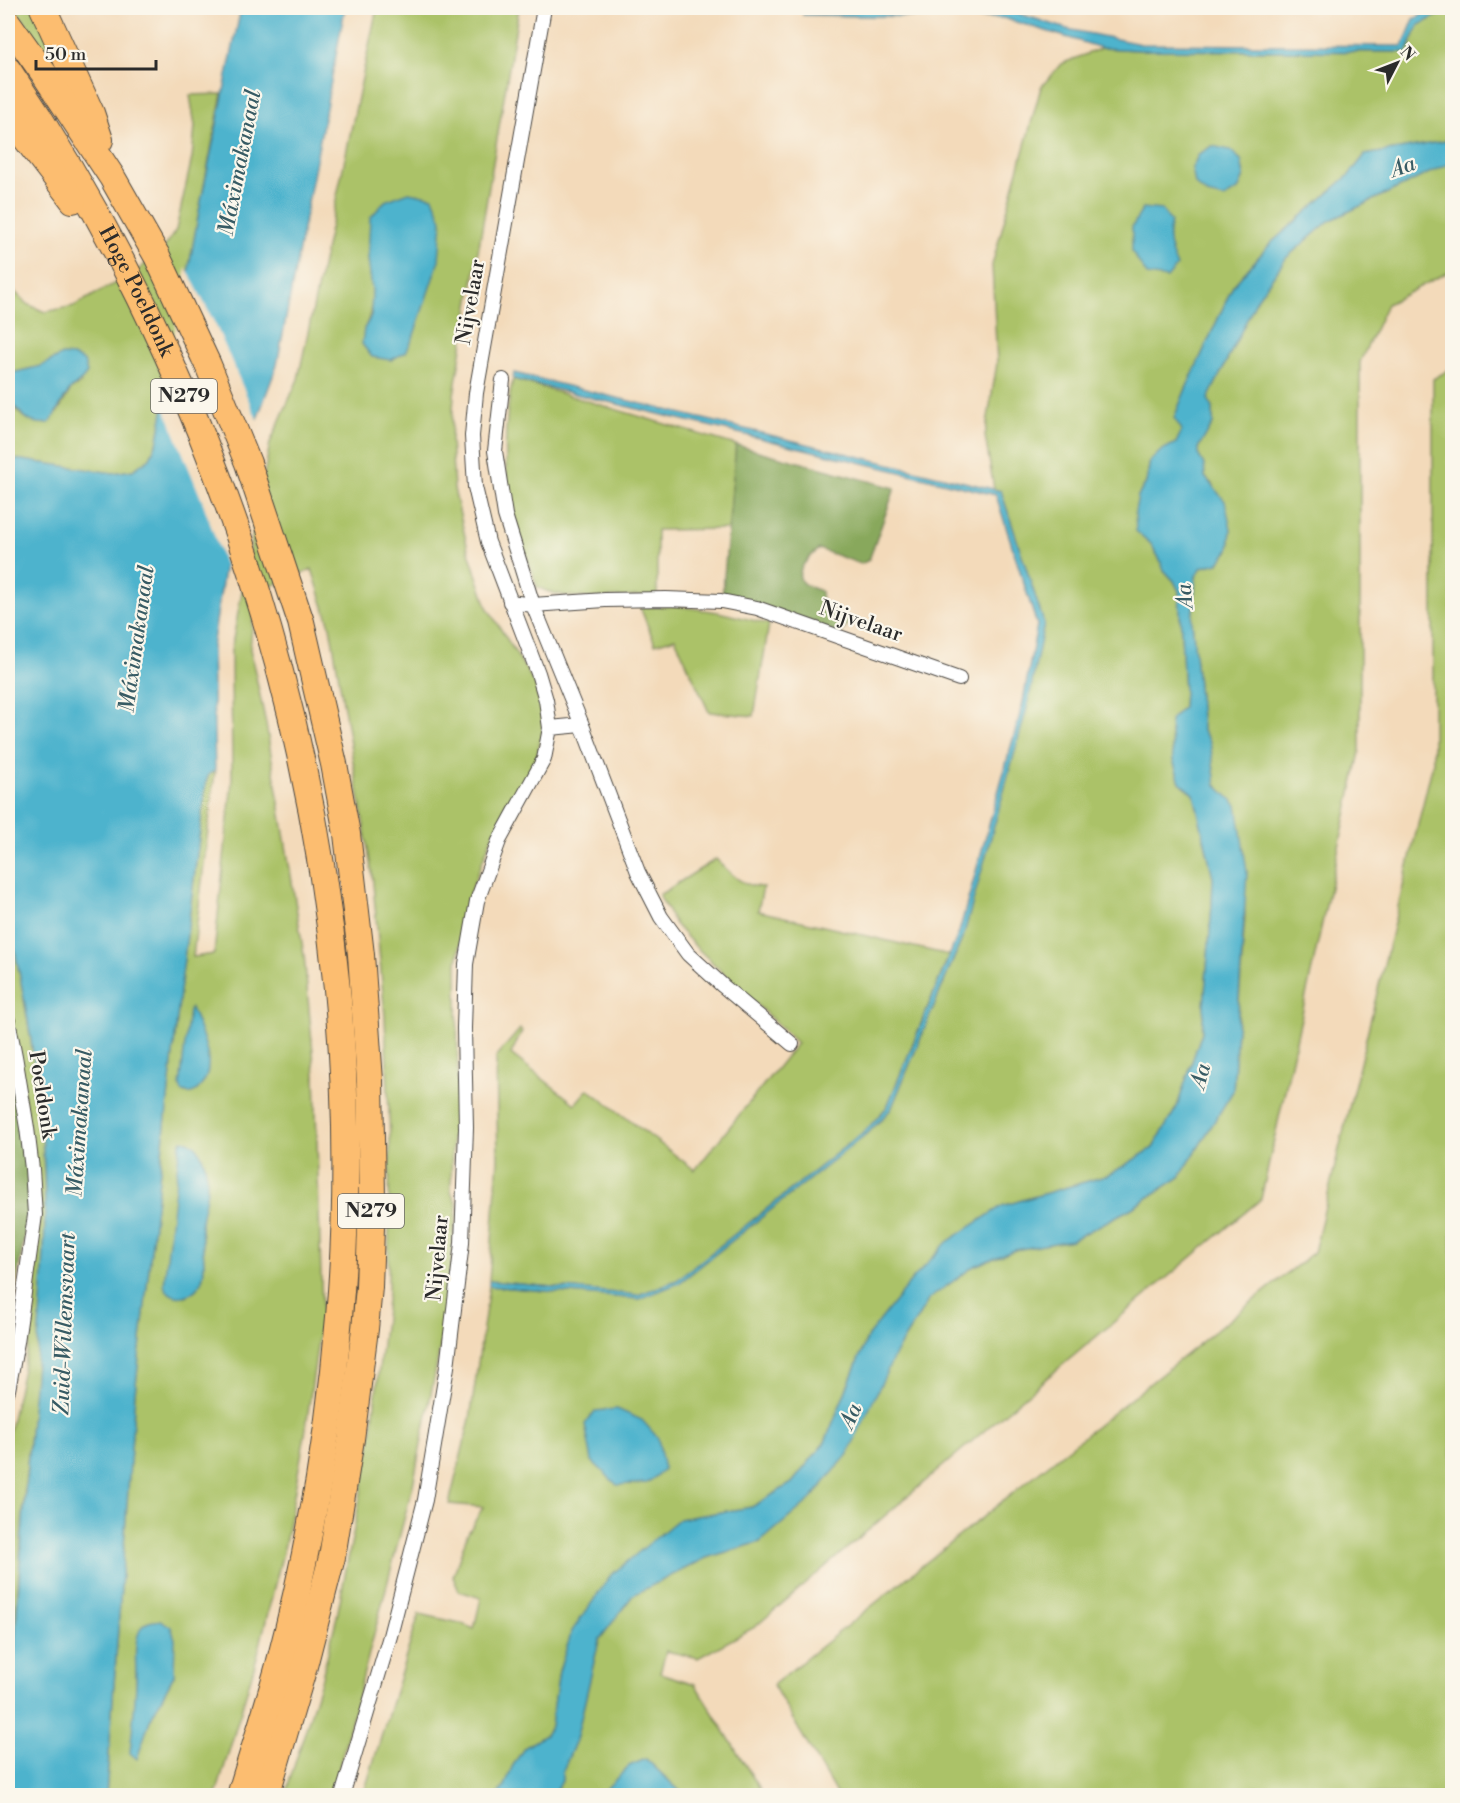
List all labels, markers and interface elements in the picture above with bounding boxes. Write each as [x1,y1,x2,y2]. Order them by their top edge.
scale bar [36,33,156,71]
north arrow [1367,33,1427,93]
text: N [1396,42,1419,65]
text: 50 m [45,43,87,66]
water label: Máximakanaal [213,88,267,238]
water label: Aa [1385,150,1420,184]
street label: Hoge Poeldonk [92,221,180,362]
street label: Nijvelaar [451,257,491,347]
road number: N279 [151,379,217,413]
water label: Máximakanaal [113,564,161,714]
water label: Aa [1170,582,1200,611]
street label: Nijvelaar [816,596,906,648]
water label: Máximakanaal [61,1048,99,1198]
street label: Poeldonk [22,1049,62,1142]
water label: Aa [1184,1060,1217,1093]
road number: N279 [338,1194,404,1228]
street label: Nijvelaar [421,1214,455,1302]
water label: Zuid-Willemsvaart [48,1231,82,1416]
water label: Aa [833,1398,869,1435]

